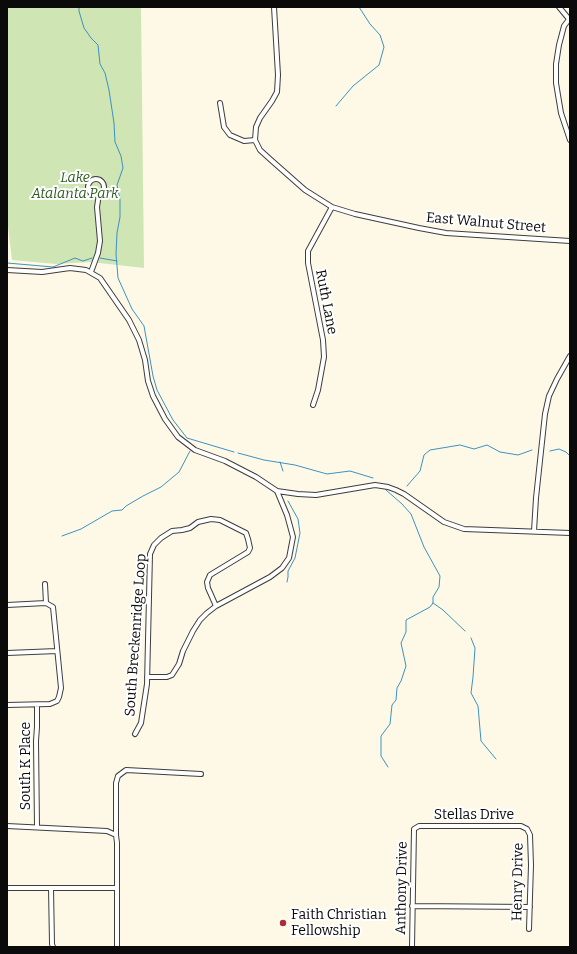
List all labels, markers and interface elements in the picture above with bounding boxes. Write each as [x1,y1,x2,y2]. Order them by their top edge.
park label: Lake Atalanta Park [31,170,119,202]
street label: East Walnut Street [425,209,547,237]
street label: Ruth Lane [311,268,341,336]
street label: South Breckenridge Loop [122,553,150,717]
street label: South K Place [18,722,34,810]
street label: Stellas Drive [434,807,514,823]
street label: Anthony Drive [393,841,411,935]
street label: Henry Drive [509,843,527,921]
place label: Faith Christian Fellowship [291,907,386,940]
marker: Faith Christian Fellowship [278,918,288,928]

